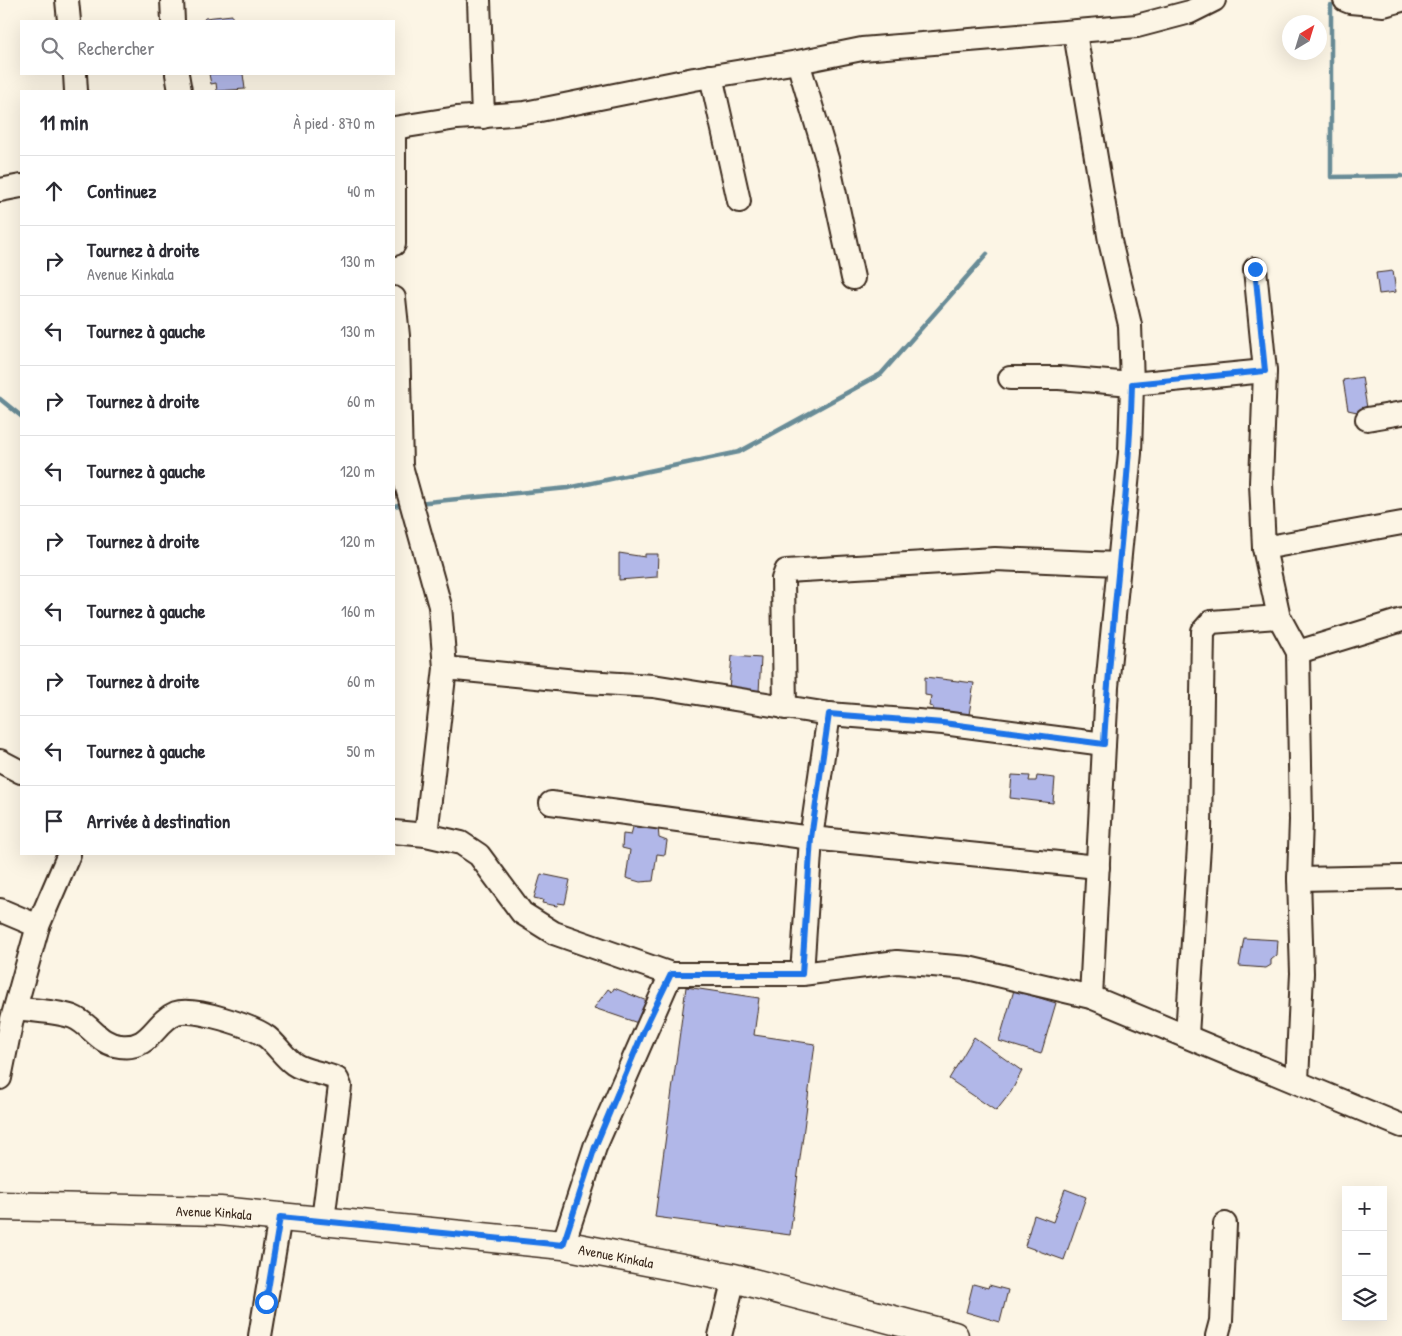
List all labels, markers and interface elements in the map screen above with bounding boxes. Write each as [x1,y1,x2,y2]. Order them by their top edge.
north arrow [1282,15,1327,60]
search box [20,20,395,75]
icon: search [38,34,66,62]
text: Rechercher [78,35,155,61]
text: 11 min [40,108,89,137]
text: À pied · 870 m [293,112,375,134]
icon: ahead [40,177,68,205]
text: Continuez [87,178,156,204]
text: 40 m [347,180,375,202]
text: Tournez à droite [87,237,200,263]
icon: right [40,247,68,275]
text: 130 m [340,250,375,272]
route end [1244,258,1267,281]
text: Avenue Kinkala [87,263,174,285]
icon: left [40,317,68,345]
text: Tournez à gauche [87,318,205,344]
text: 130 m [340,320,375,342]
icon: right [40,387,68,415]
text: Tournez à droite [87,388,200,414]
text: 60 m [347,390,375,412]
icon: left [40,457,68,485]
text: Tournez à gauche [87,458,205,484]
text: 120 m [340,460,375,482]
icon: right [40,527,68,555]
text: Tournez à droite [87,528,200,554]
text: 120 m [340,530,375,552]
icon: left [40,597,68,625]
text: Tournez à gauche [87,598,205,624]
text: 160 m [341,600,375,622]
icon: right [40,667,68,695]
text: Tournez à droite [87,668,200,694]
text: 60 m [347,670,375,692]
icon: left [40,737,68,765]
text: Tournez à gauche [87,738,205,764]
text: 50 m [347,740,375,762]
icon: arrive [40,807,68,835]
text: Arrivée à destination [87,808,230,834]
map controls [1342,1186,1387,1321]
button: + [1342,1186,1387,1231]
street label: Avenue Kinkala [176,1201,253,1224]
button: − [1342,1231,1387,1276]
street label: Avenue Kinkala [577,1239,656,1272]
button: layers [1342,1276,1387,1321]
route start [255,1291,278,1314]

